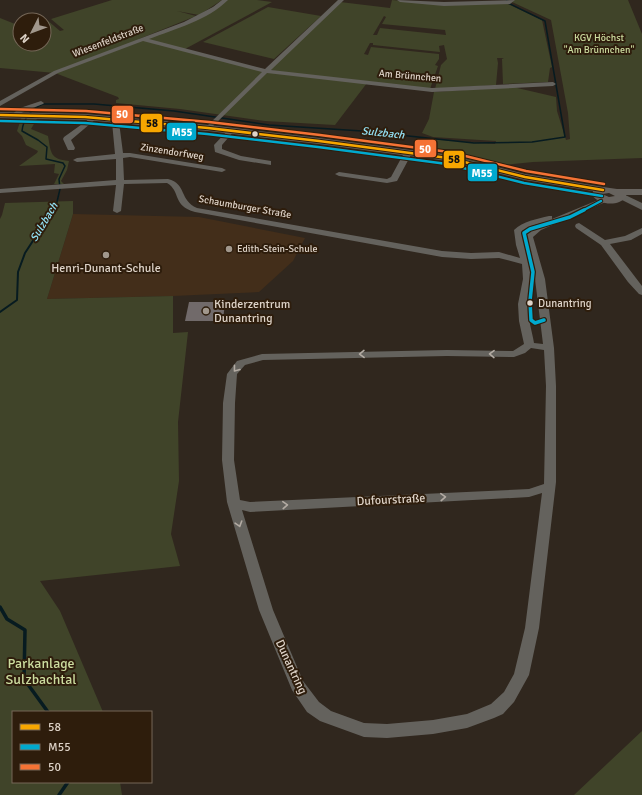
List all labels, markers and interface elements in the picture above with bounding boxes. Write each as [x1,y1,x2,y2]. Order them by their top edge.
north arrow [12,12,52,52]
street label: Wiesenfeldstraße [71,22,145,60]
text: N [18,31,32,46]
park label: KGV Höchst "Am Brünnchen" [564,32,634,56]
street label: Am Brünnchen [378,67,442,85]
line badge: 50 [111,105,134,124]
text: 50 [116,108,128,121]
line badge: 58 [140,113,163,133]
text: 58 [146,117,158,130]
line badge: M55 [166,122,197,141]
water label: Sulzbach [361,124,406,142]
text: M55 [171,126,193,139]
unlabelled marker [250,129,260,139]
line badge: 50 [414,139,437,158]
street label: Zinzendorfweg [139,141,205,163]
text: 50 [419,143,431,156]
line badge: 58 [443,150,465,169]
text: 58 [448,153,460,166]
line badge: M55 [467,163,498,182]
text: M55 [471,167,493,180]
street label: Schaumburger Straße [198,193,292,221]
water label: Sulzbach [27,199,61,244]
place label: Edith-Stein-Schule [237,243,318,255]
marker: Edith-Stein-Schule [224,244,234,254]
marker: Henri-Dunant-Schule [101,250,111,260]
place label: Henri-Dunant-Schule [51,261,161,276]
place label: Kinderzentrum Dunantring [214,297,290,326]
place label: Dunantring [538,297,592,310]
marker: Dunantring [525,298,535,308]
marker: Kinderzentrum Dunantring [201,306,211,316]
one-way arrow [489,349,495,358]
one-way arrow [359,350,365,358]
one-way arrow [234,364,241,371]
street label: Dufourstraße [356,491,426,509]
one-way arrow [440,493,446,502]
one-way arrow [282,501,288,509]
one-way arrow [234,520,243,527]
street label: Dunantring [272,637,310,697]
park label: Parkanlage Sulzbachtal [6,655,76,688]
legend [12,711,152,783]
text: 58 [48,720,61,735]
text: M55 [48,740,71,755]
text: 50 [48,760,61,775]

